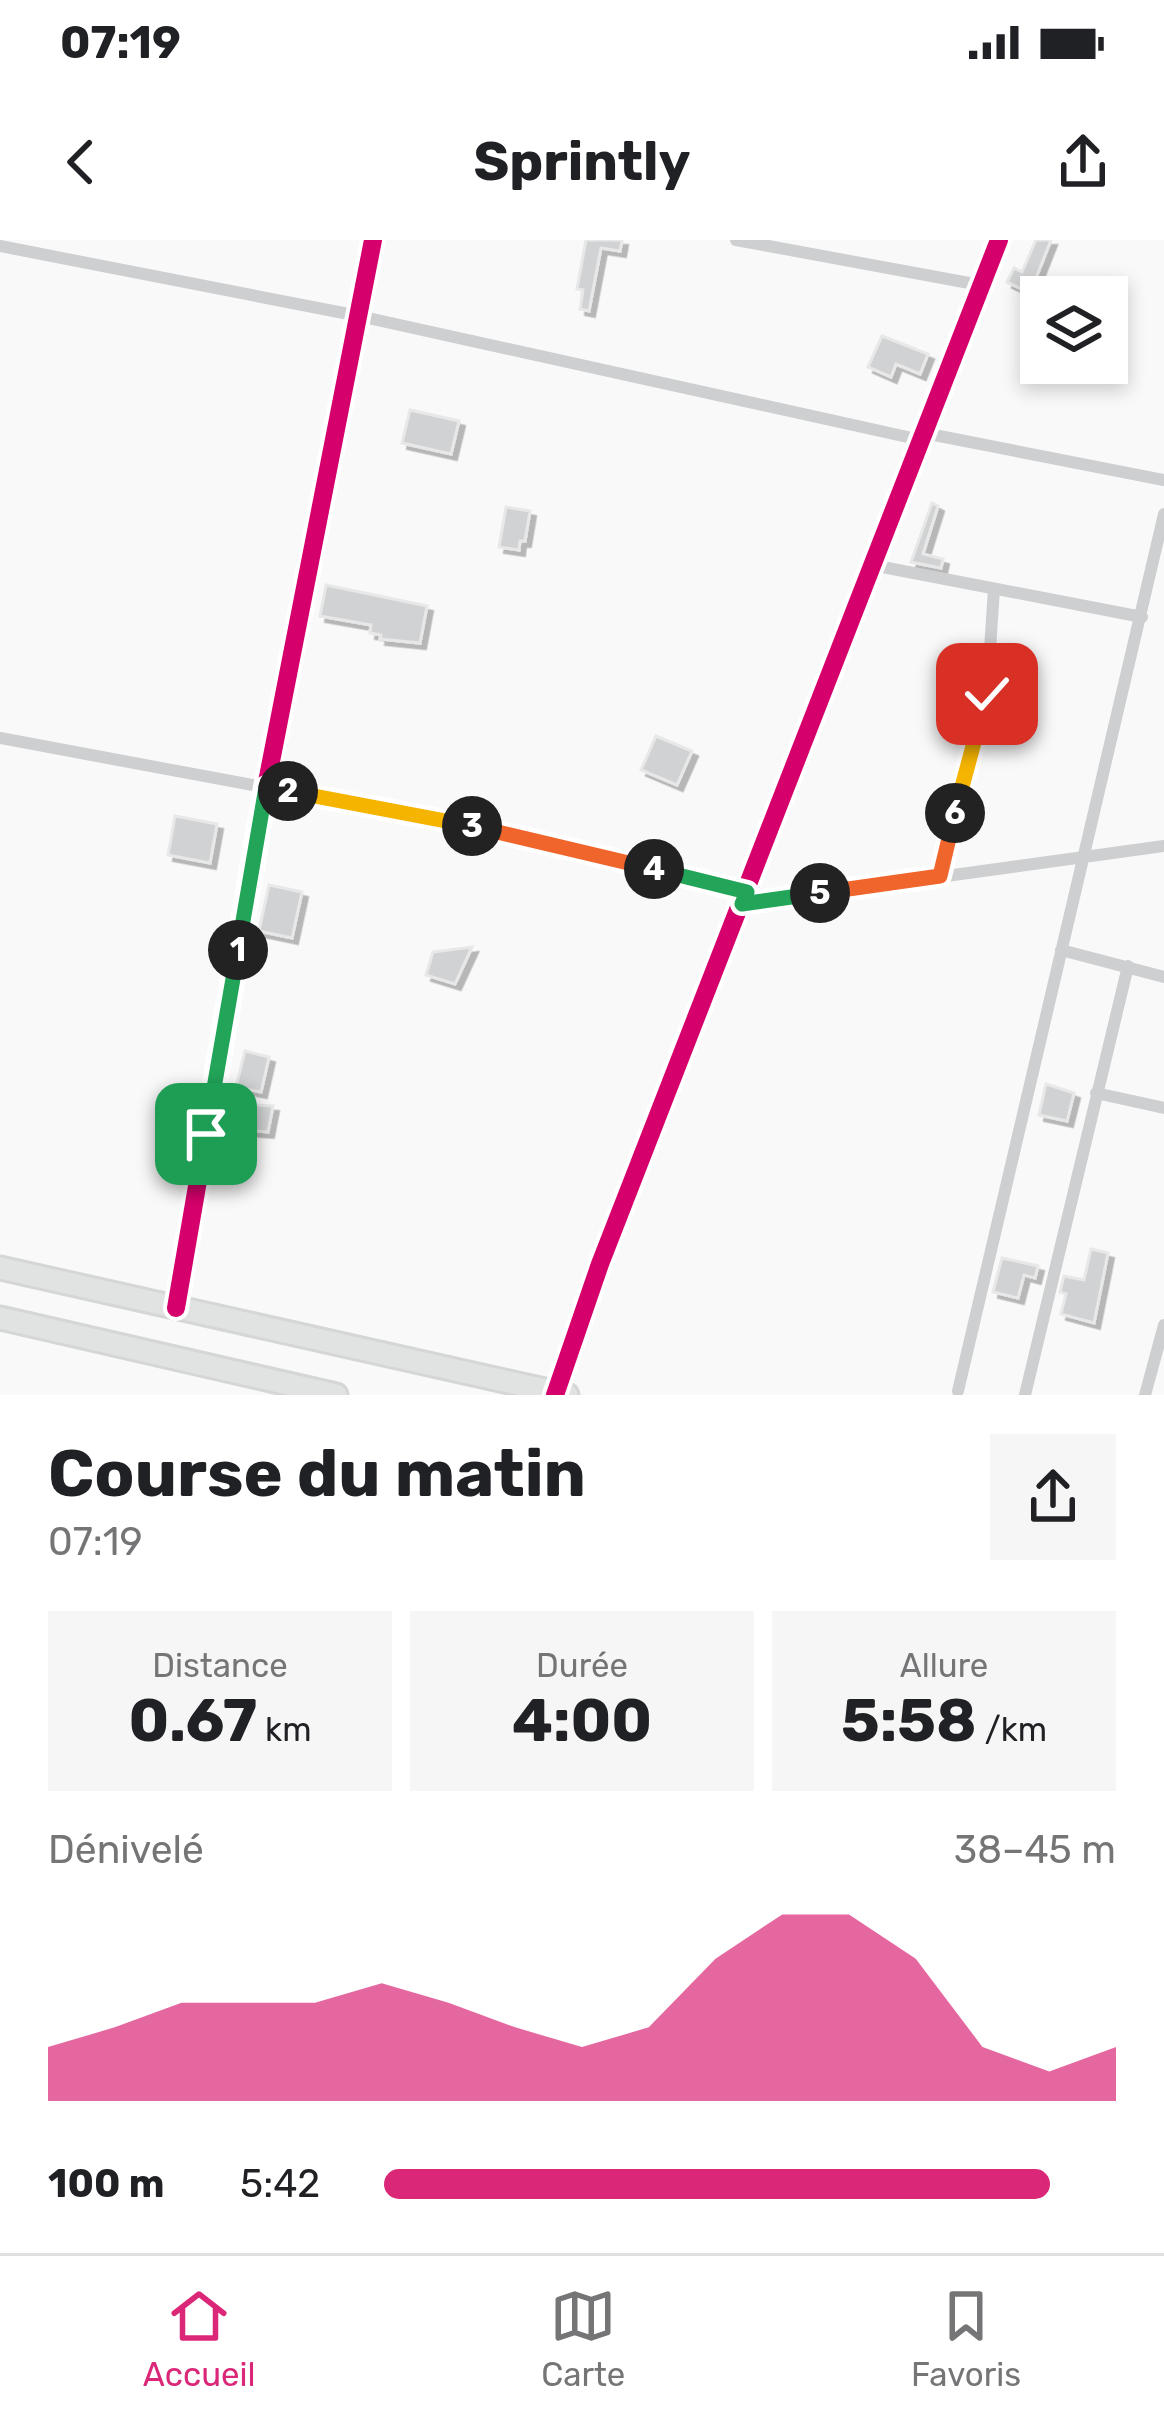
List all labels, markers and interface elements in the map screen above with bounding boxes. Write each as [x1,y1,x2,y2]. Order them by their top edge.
text: 07:19 [60,16,181,69]
icon: back [48,129,114,195]
icon: share [1050,129,1116,195]
text: Sprintly [473,130,691,194]
map controls [1020,276,1128,384]
button: layers [1020,276,1128,384]
pin [936,643,1038,745]
icon: check [954,661,1020,727]
pin: 2 [258,761,318,821]
text: 2 [277,771,299,810]
pin: 6 [925,783,985,843]
text: 6 [944,793,966,832]
pin: 3 [442,796,502,856]
text: 3 [461,806,483,845]
pin: 4 [624,839,684,899]
text: 4 [643,849,665,888]
pin: 5 [790,863,850,923]
text: 5 [809,873,831,912]
pin: 1 [208,920,268,980]
text: 1 [230,930,246,969]
pin [155,1083,257,1185]
icon: arrive [173,1101,239,1167]
text: Course du matin [48,1434,586,1513]
button: share [990,1434,1116,1560]
text: 07:19 [48,1519,143,1565]
text: Distance [152,1646,288,1685]
text: Durée [536,1646,628,1685]
text: Allure [900,1646,988,1685]
text: 0.67 [129,1685,257,1756]
text: 4:00 [512,1685,652,1756]
text: 5:58 [841,1685,977,1756]
text: km [257,1710,311,1749]
text: /km [977,1710,1047,1749]
text: Dénivelé [48,1827,204,1873]
text: 38–45 m [954,1827,1116,1873]
text: 100 m [48,2161,164,2207]
text: 5:42 [240,2161,320,2207]
tab: Accueil [143,2283,256,2394]
tab: Carte [541,2283,625,2394]
tab: Favoris [911,2283,1021,2394]

